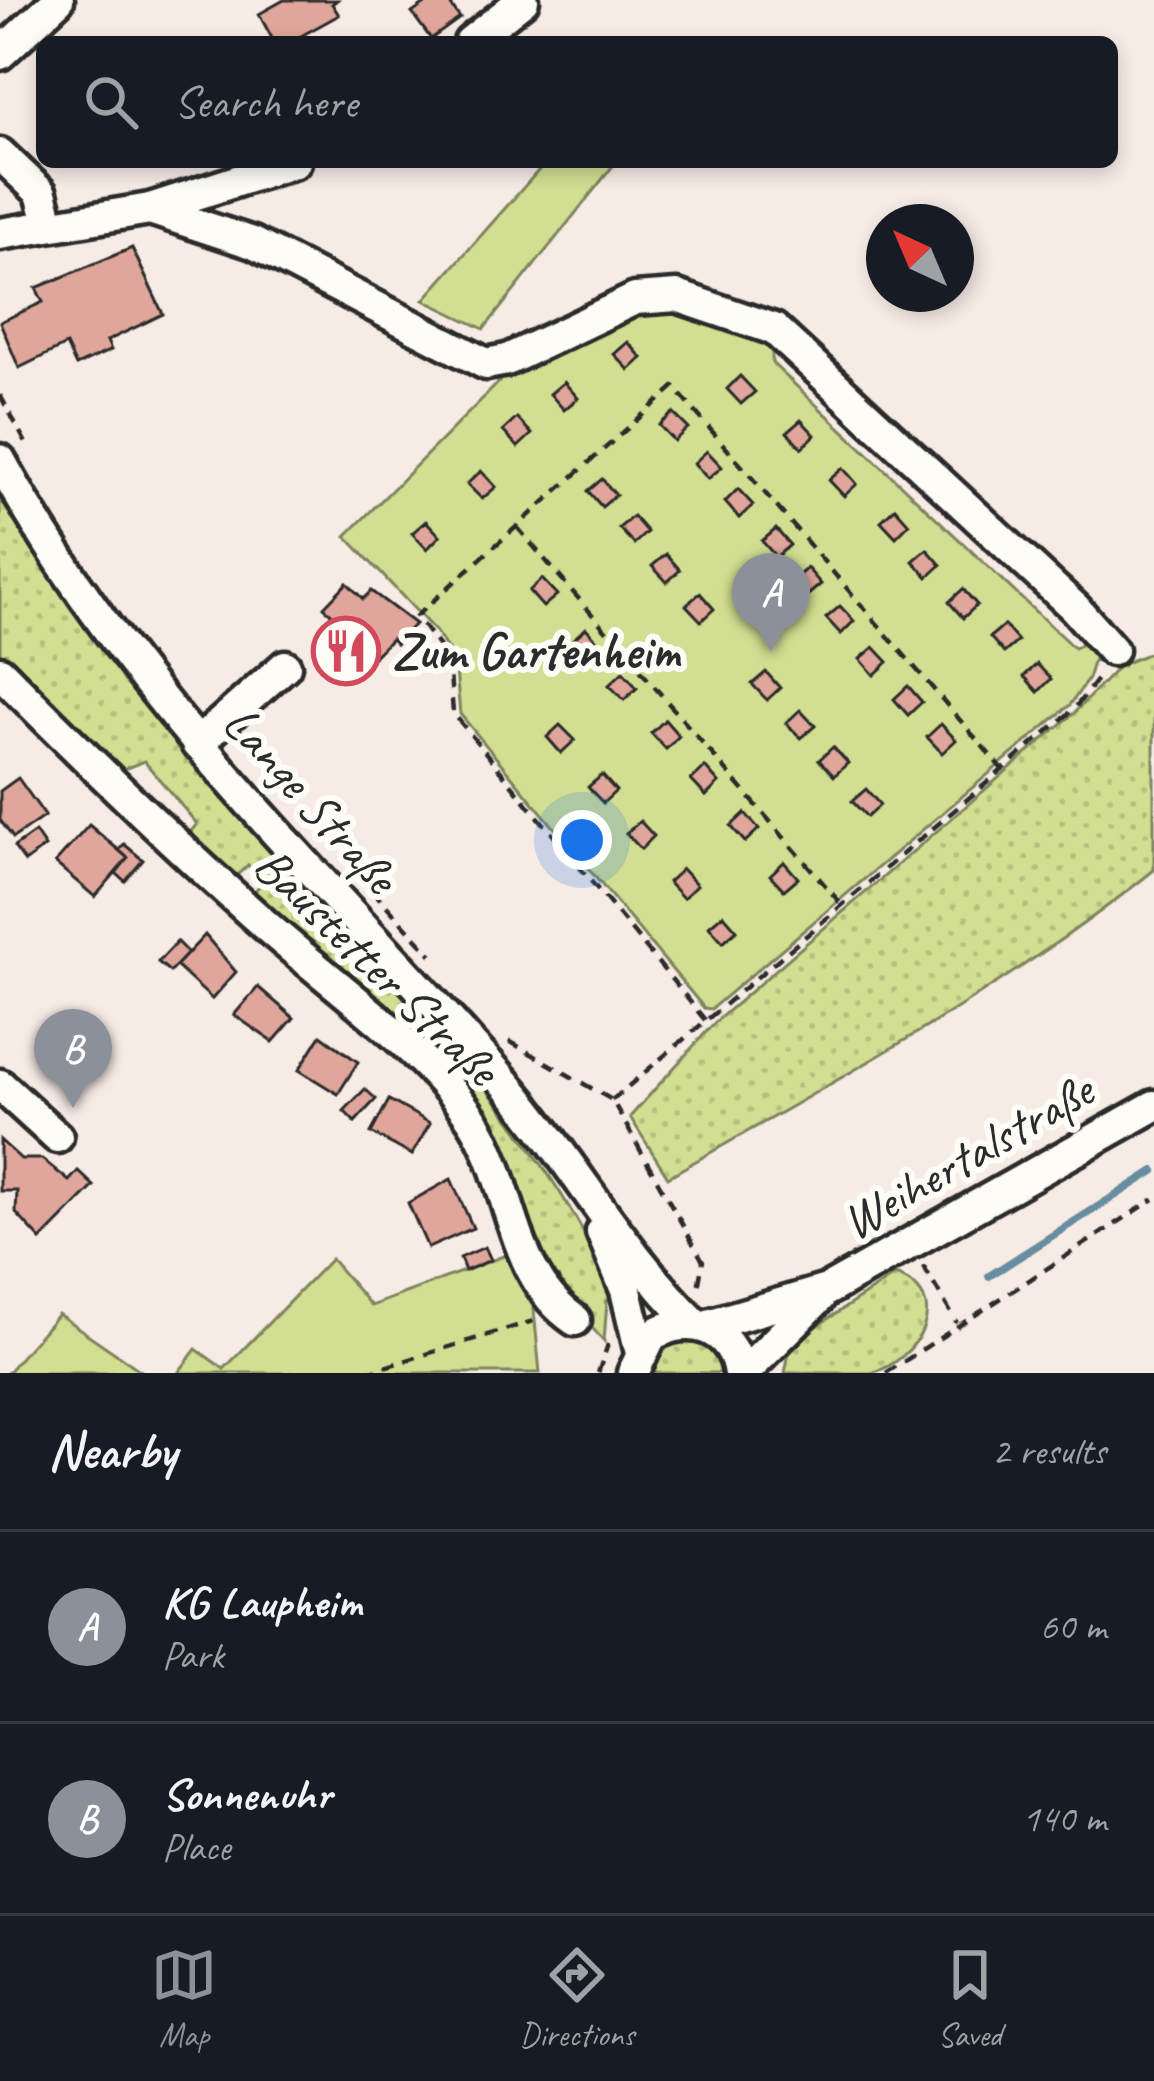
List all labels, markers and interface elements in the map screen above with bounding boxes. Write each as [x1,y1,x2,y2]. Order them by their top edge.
search box [36,36,1118,168]
icon: search [78,69,144,135]
text: Search here [174,74,357,131]
north arrow [866,204,974,312]
pin: A [732,553,810,652]
restaurant icon: Zum Gartenheim [311,616,381,686]
place label: Zum Gartenheim [392,619,682,683]
street label: Lange Straße [210,691,415,909]
your location [552,810,612,870]
street label: Baustetter Straße [241,833,516,1101]
pin: B [34,1009,112,1108]
street label: Weihertalstraße [830,1057,1107,1254]
text: Nearby [48,1419,176,1483]
text: 2 results [992,1427,1106,1476]
text: KG Laupheim [162,1574,362,1631]
text: A [77,1602,97,1651]
text: 60 m [1040,1602,1106,1651]
text: Park [162,1631,224,1680]
text: Sonnenuhr [162,1766,331,1823]
text: B [77,1794,97,1843]
text: 140 m [1022,1794,1106,1843]
text: Place [162,1823,230,1872]
tab: Map [151,1942,217,2056]
tab: Directions [520,1942,634,2056]
tab: Saved [937,1942,1003,2056]

